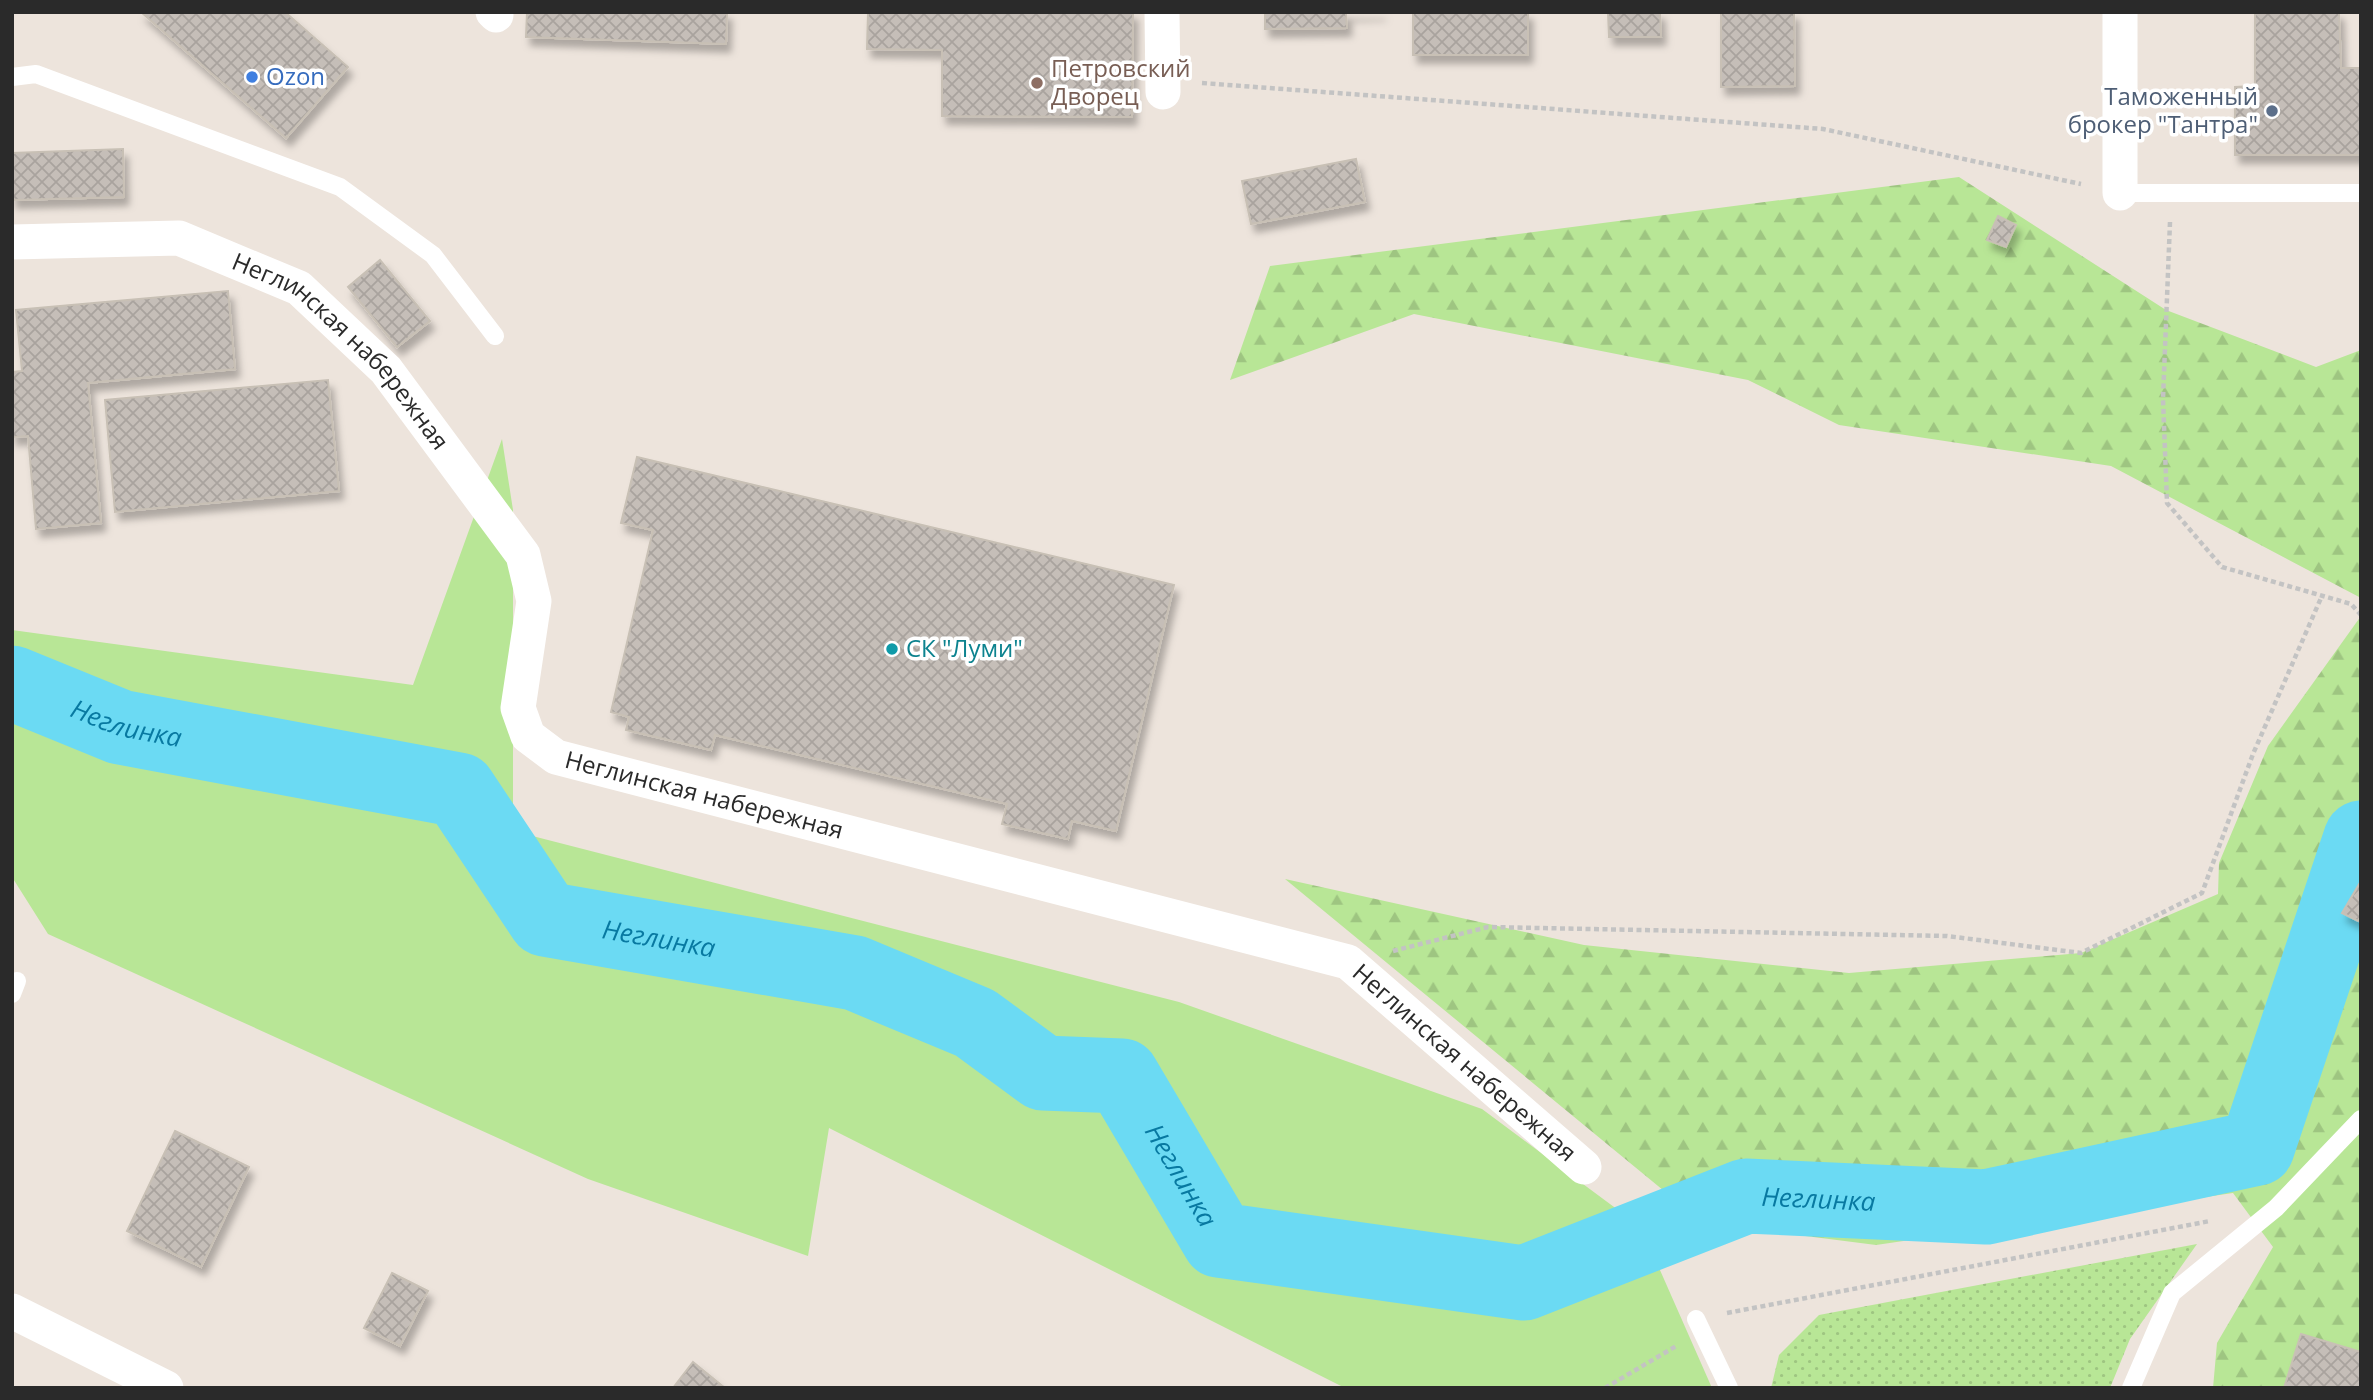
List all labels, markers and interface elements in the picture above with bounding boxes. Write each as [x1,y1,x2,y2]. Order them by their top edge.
place label: Петровский Дворец [1051,51,1191,112]
place label: Ozon [266,59,325,92]
marker: Ozon [244,69,260,85]
marker: Петровский Дворец [1029,75,1045,91]
place label: Таможенный брокер "Тантра" [2068,79,2258,140]
marker: Таможенный брокер "Тантра" [2264,103,2280,119]
street label: Неглинская набережная [227,244,457,456]
place label: СК "Луми" [906,631,1023,664]
marker: СК "Луми" [884,641,900,657]
water label: Неглинка [66,690,185,755]
street label: Неглинская набережная [562,742,847,846]
water label: Неглинка [600,910,719,965]
street label: Неглинская набережная [1346,955,1584,1168]
water label: Неглинка [1137,1117,1226,1233]
water label: Неглинка [1761,1178,1877,1219]

